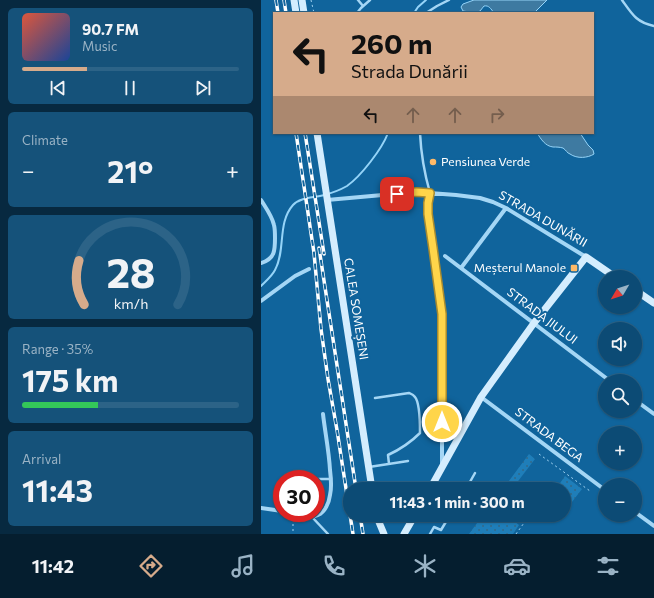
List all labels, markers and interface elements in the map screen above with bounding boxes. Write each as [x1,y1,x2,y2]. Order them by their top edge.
text: 90.7 FM [82,20,139,38]
text: 260 m [351,26,432,60]
icon: left [285,28,337,80]
text: Music [82,38,117,54]
text: Strada Dunării [351,60,468,82]
icon: previous [47,77,69,99]
icon: pause [119,77,141,99]
icon: next [192,77,214,99]
icon: left [360,104,382,126]
icon: ahead [402,104,424,126]
icon: ahead [444,104,466,126]
icon: right [486,104,508,126]
text: Climate [22,132,68,148]
text: 21° [107,152,153,189]
place label: Pensiunea Verde [441,154,530,168]
text: − [22,157,35,184]
text: + [226,157,239,184]
marker: Pensiunea Verde [428,157,438,167]
pin [380,177,414,211]
icon: arrive [386,183,408,205]
street label: STRADA DUNĂRII [497,187,590,249]
text: 28 [106,246,155,297]
street label: CALEA SOMEȘENI [341,257,372,361]
place label: Meșterul Manole [474,260,566,275]
marker: Meșterul Manole [569,263,579,273]
north arrow [598,270,642,314]
map controls [598,270,642,522]
street label: STRADA JIULUI [504,284,581,347]
text: km/h [113,294,148,312]
button: sound [598,322,642,366]
text: Range · 35% [22,341,93,357]
text: 175 km [22,361,119,398]
button: search [598,374,642,418]
position arrow [421,401,463,443]
street label: STRADA BEGA [513,404,587,464]
button: + [598,426,642,470]
text: Arrival [22,451,61,467]
speed limit sign: 30 [273,470,325,522]
text: 11:43 [22,471,93,508]
button: − [598,478,642,522]
text: 11:43 · 1 min · 300 m [389,493,525,511]
icon: directions [137,552,165,580]
icon: music [229,552,257,580]
icon: phone [320,552,348,580]
icon: climate [411,552,439,580]
icon: car [503,552,531,580]
icon: filters [594,552,622,580]
text: 11:42 [32,555,74,577]

